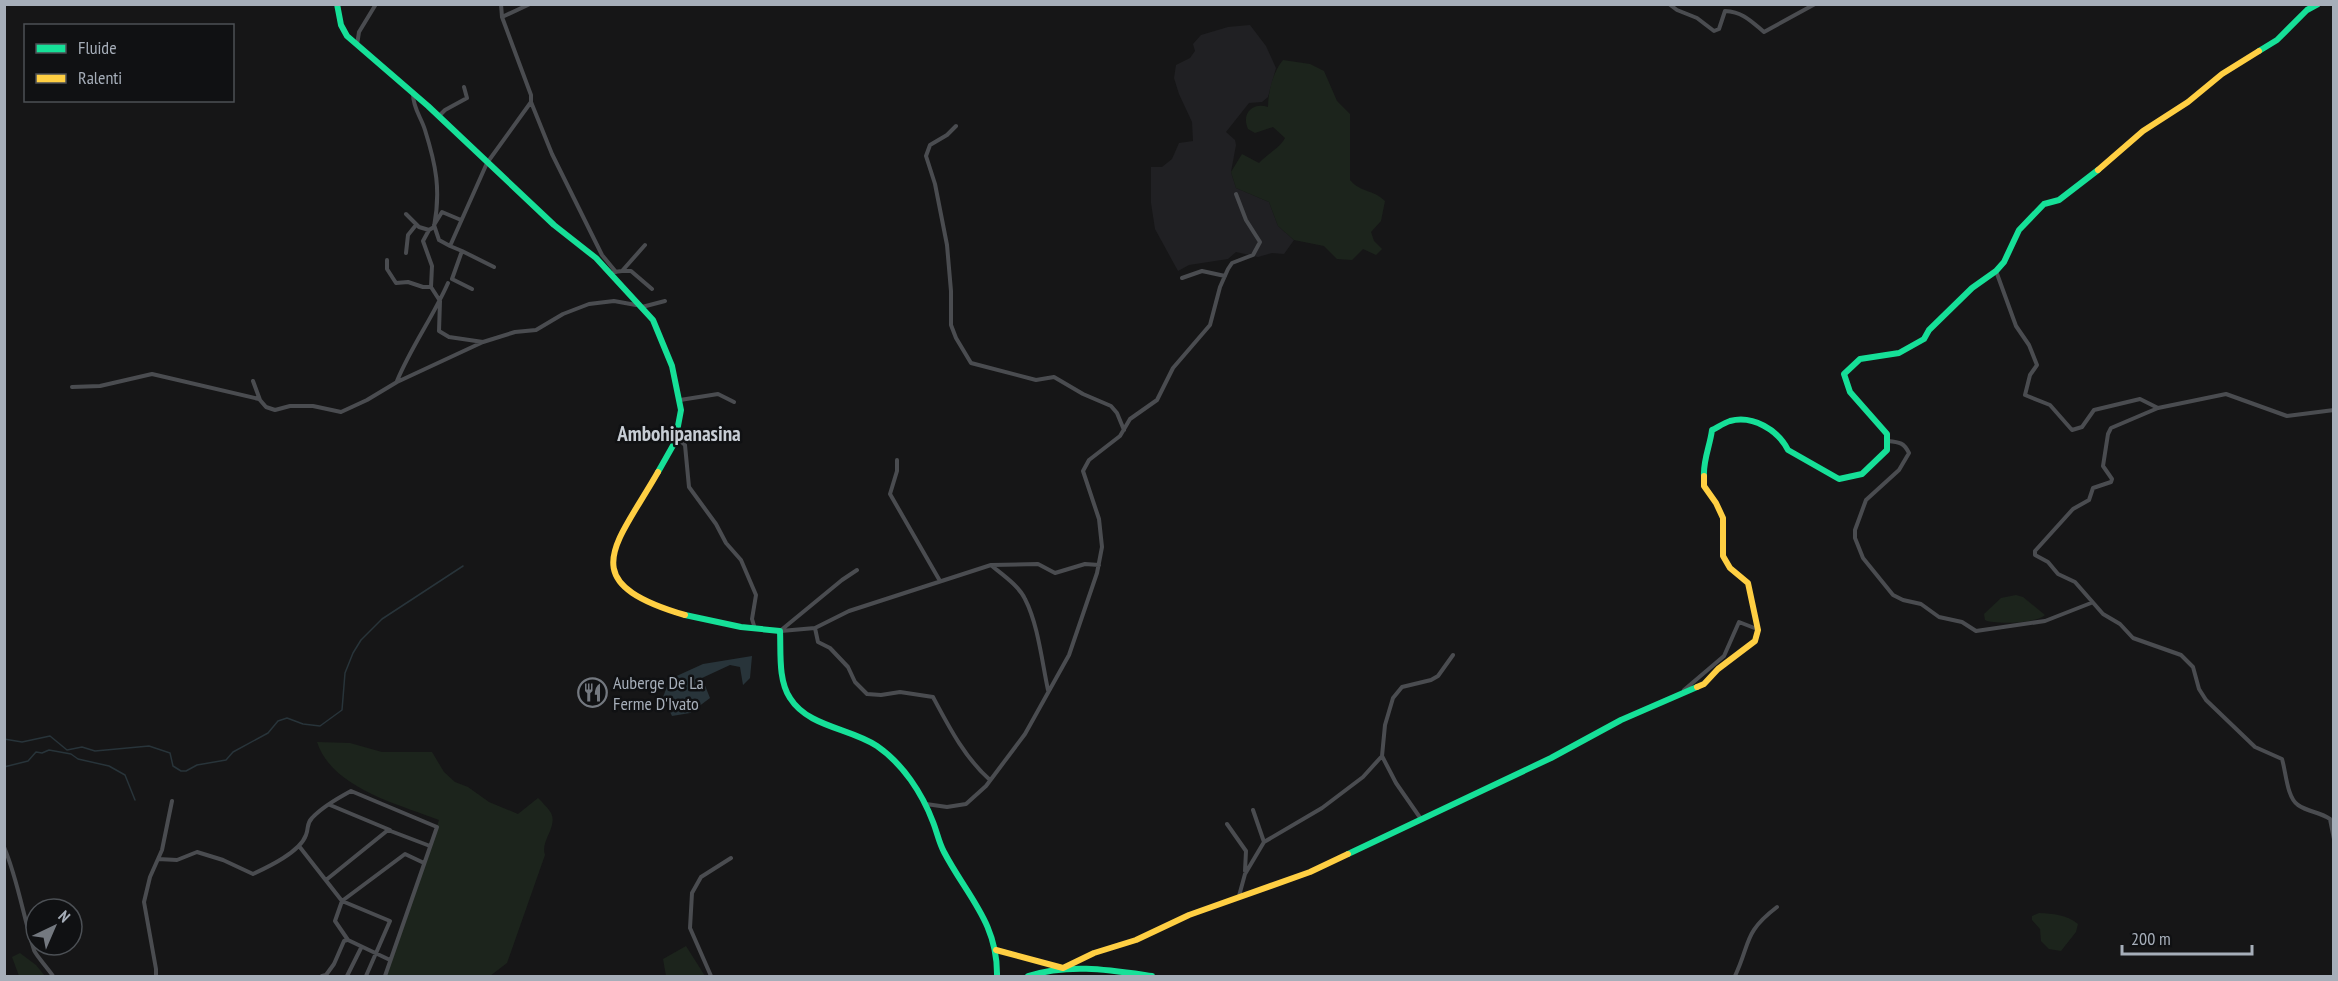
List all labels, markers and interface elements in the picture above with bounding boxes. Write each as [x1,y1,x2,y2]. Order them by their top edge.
legend [24,24,234,102]
text: Fluide [78,36,117,59]
text: Ralenti [78,66,122,89]
district label: Ambohipanasina [616,420,741,447]
place label: Auberge De La Ferme D'Ivato [613,671,704,715]
restaurant icon: Auberge De La Ferme D'Ivato [576,677,608,709]
north arrow [24,897,84,957]
text: N [54,906,74,926]
scale bar [2122,918,2252,956]
text: 200 m [2131,927,2171,950]

